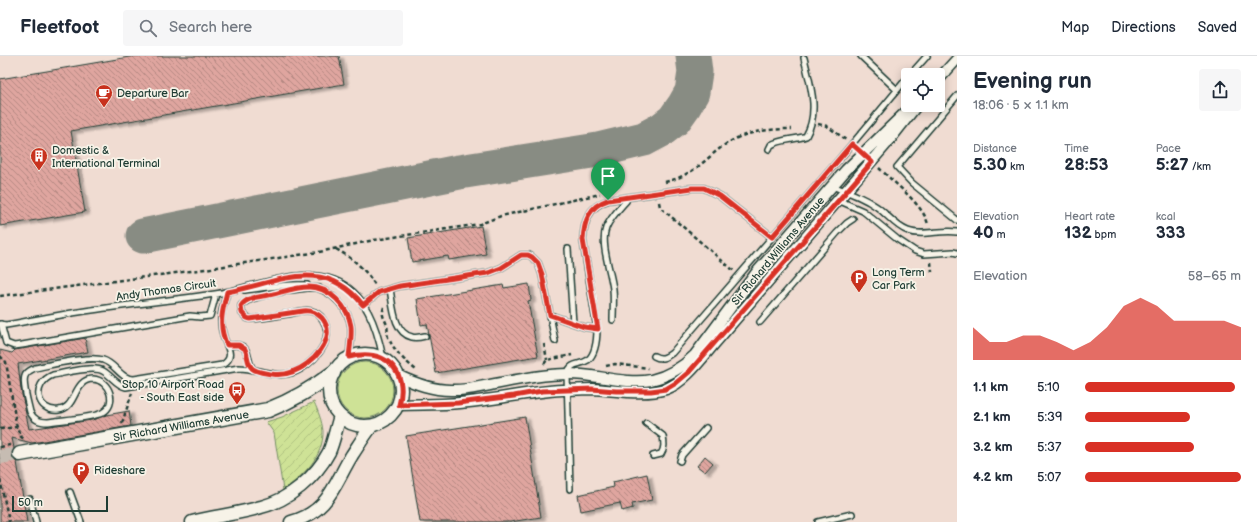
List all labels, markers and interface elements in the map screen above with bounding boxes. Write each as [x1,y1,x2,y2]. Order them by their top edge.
search box [123,10,403,46]
text: Fleetfoot [20,16,99,39]
icon: search [137,17,159,39]
text: Search here [169,18,252,37]
text: Map [1061,19,1089,36]
text: Directions [1111,19,1176,36]
text: Saved [1198,19,1237,36]
map controls [901,68,945,112]
button: locate [901,68,945,112]
text: Evening run [973,68,1092,95]
button: share [1199,69,1241,111]
cafe icon: Departure Bar [94,83,114,108]
place label: Departure Bar [117,87,190,100]
text: 18:06 · 5 × 1.1 km [973,97,1069,113]
text: Distance [973,142,1017,155]
text: Time [1064,142,1089,155]
text: Pace [1156,142,1181,155]
place label: Domestic & International Terminal [52,144,160,170]
building icon: Domestic & International Terminal [29,146,49,171]
text: 5.30 [973,155,1007,175]
text: 28:53 [1064,155,1109,175]
text: 5:27 [1156,155,1189,175]
pin [591,159,625,200]
text: km [1007,160,1025,173]
text: /km [1189,160,1211,173]
icon: arrive [597,165,619,187]
street label: Sir Richard Williams Avenue [729,194,827,308]
text: Elevation [973,210,1019,223]
text: Heart rate [1064,210,1115,223]
text: kcal [1156,210,1175,223]
text: 40 [973,223,994,243]
text: 132 [1064,223,1092,243]
text: 333 [1156,223,1185,243]
text: m [994,228,1006,241]
text: bpm [1092,228,1116,241]
place label: Long Term Car Park [872,266,924,292]
parking icon: Long Term Car Park [849,268,869,293]
text: Elevation [973,268,1027,284]
text: 58–65 m [1188,268,1241,284]
street label: Andy Thomas Circuit [115,276,217,303]
place label: Stop 10 Airport Road - South East side [122,378,224,404]
text: 1.1 km [973,379,1008,395]
text: 5:10 [1037,379,1060,395]
bus stop icon: Stop 10 Airport Road - South East side [227,380,247,405]
street label: Sir Richard Williams Avenue [112,408,250,444]
text: 2.1 km [973,409,1011,425]
text: 5:39 [1037,409,1063,425]
text: 3.2 km [973,439,1013,455]
text: 5:37 [1037,439,1061,455]
parking icon: Rideshare [71,460,91,485]
place label: Rideshare [94,464,146,477]
text: 4.2 km [973,469,1013,485]
text: 5:07 [1037,469,1061,485]
scale bar [12,494,108,513]
text: 50 m [18,496,43,509]

